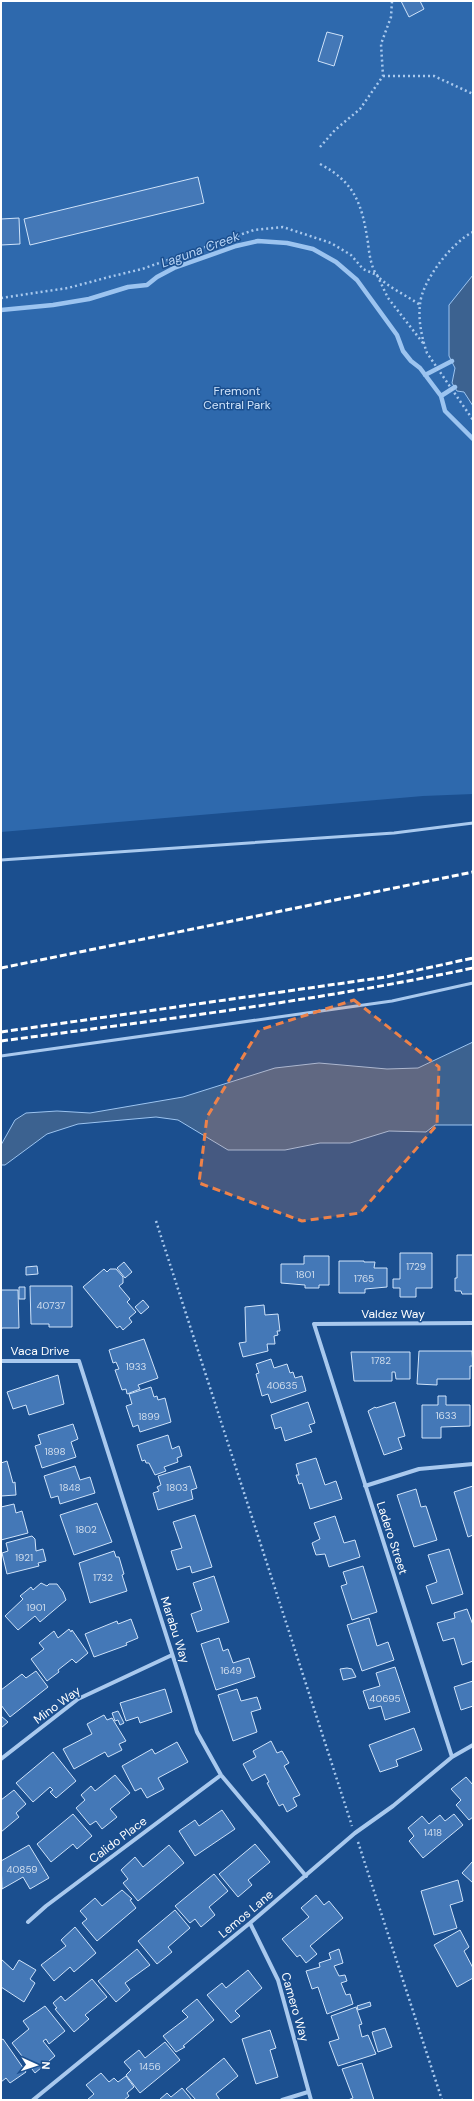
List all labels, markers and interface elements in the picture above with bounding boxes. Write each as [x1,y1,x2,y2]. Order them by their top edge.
water label: Laguna Creek [159,227,242,272]
park label: Fremont Central Park [203,383,271,413]
house number: 1729 [406,1260,426,1273]
house number: 1801 [295,1268,315,1281]
house number: 1765 [354,1272,374,1285]
house number: 40737 [37,1299,65,1312]
street label: Valdez Way [361,1306,425,1322]
street label: Vaca Drive [11,1343,70,1359]
house number: 1782 [371,1354,391,1367]
house number: 1933 [125,1360,147,1373]
house number: 40635 [266,1379,298,1392]
house number: 1633 [435,1409,457,1422]
house number: 1899 [138,1410,160,1423]
house number: 1898 [44,1445,66,1458]
house number: 1848 [59,1481,81,1494]
house number: 1803 [166,1481,188,1494]
street label: Ladero Street [373,1500,411,1577]
house number: 1802 [75,1523,97,1536]
house number: 1921 [15,1551,33,1564]
house number: 1732 [93,1571,113,1584]
street label: Marabu Way [157,1595,193,1666]
house number: 1901 [26,1601,46,1614]
house number: 1649 [220,1664,242,1677]
street label: Mino Way [30,1682,84,1727]
house number: 40695 [369,1692,401,1705]
street label: Calido Place [86,1813,150,1867]
house number: 1418 [424,1826,442,1839]
house number: 40859 [6,1863,38,1876]
street label: Lemos Lane [215,1886,277,1941]
street label: Camero Way [277,1971,313,2044]
north arrow [16,2045,56,2085]
house number: 1456 [139,2060,161,2073]
text: N [39,2061,53,2070]

